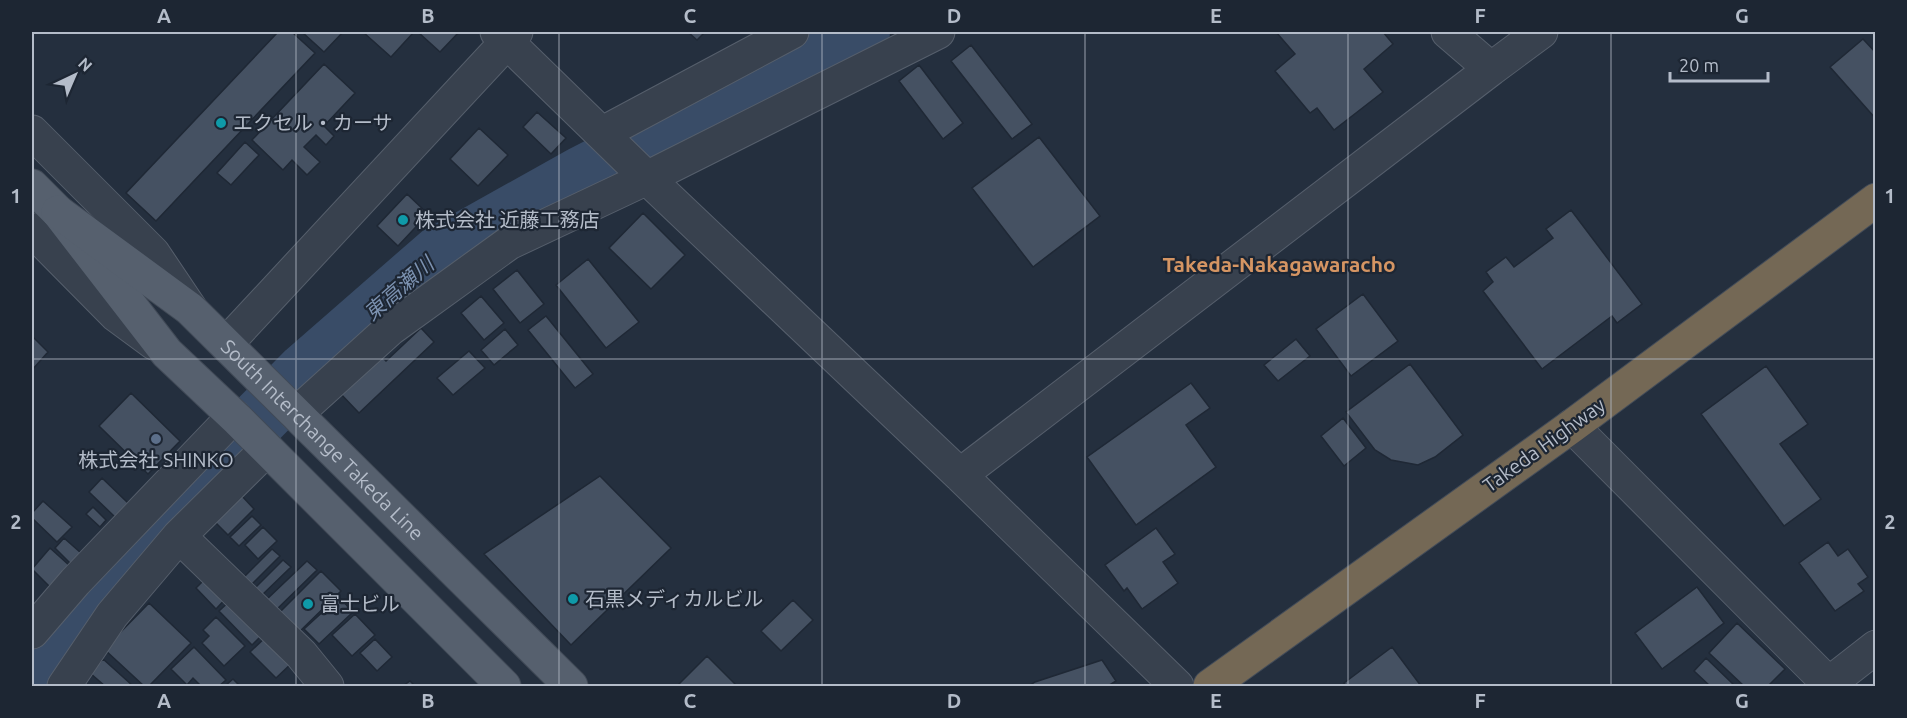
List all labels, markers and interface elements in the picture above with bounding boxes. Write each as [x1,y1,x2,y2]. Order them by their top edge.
text: A [157,4,171,27]
text: B [421,4,435,27]
text: C [684,4,697,27]
text: D [947,4,961,27]
text: E [1210,4,1222,27]
text: F [1474,4,1486,27]
text: G [1735,4,1749,27]
north arrow [45,45,105,105]
scale bar [1670,45,1768,83]
text: N [75,54,96,75]
text: 20 m [1679,55,1719,75]
place label: エクセル・カーサ [233,111,393,134]
marker: エクセル・カーサ [214,116,228,130]
text: 1 [10,184,22,207]
text: 1 [1884,184,1896,207]
place label: 株式会社 近藤工務店 [415,208,600,231]
marker: 株式会社 近藤工務店 [396,213,410,227]
water label: 東高瀬川 [359,250,439,325]
district label: Takeda-Nakagawaracho [1162,252,1396,276]
street label: South Interchange Takeda Line [217,335,429,545]
street label: Takeda Highway [1478,392,1609,497]
marker: 株式会社 SHINKO [149,432,163,446]
place label: 株式会社 SHINKO [78,448,234,471]
text: 2 [10,510,22,533]
text: 2 [1884,510,1896,533]
place label: 石黒メディカルビル [585,587,764,610]
place label: 富士ビル [320,592,400,615]
marker: 石黒メディカルビル [566,592,580,606]
marker: 富士ビル [301,597,315,611]
text: A [157,689,171,712]
text: B [421,689,435,712]
text: C [684,689,697,712]
text: D [947,689,961,712]
text: E [1210,689,1222,712]
text: F [1474,689,1486,712]
text: G [1735,689,1749,712]

